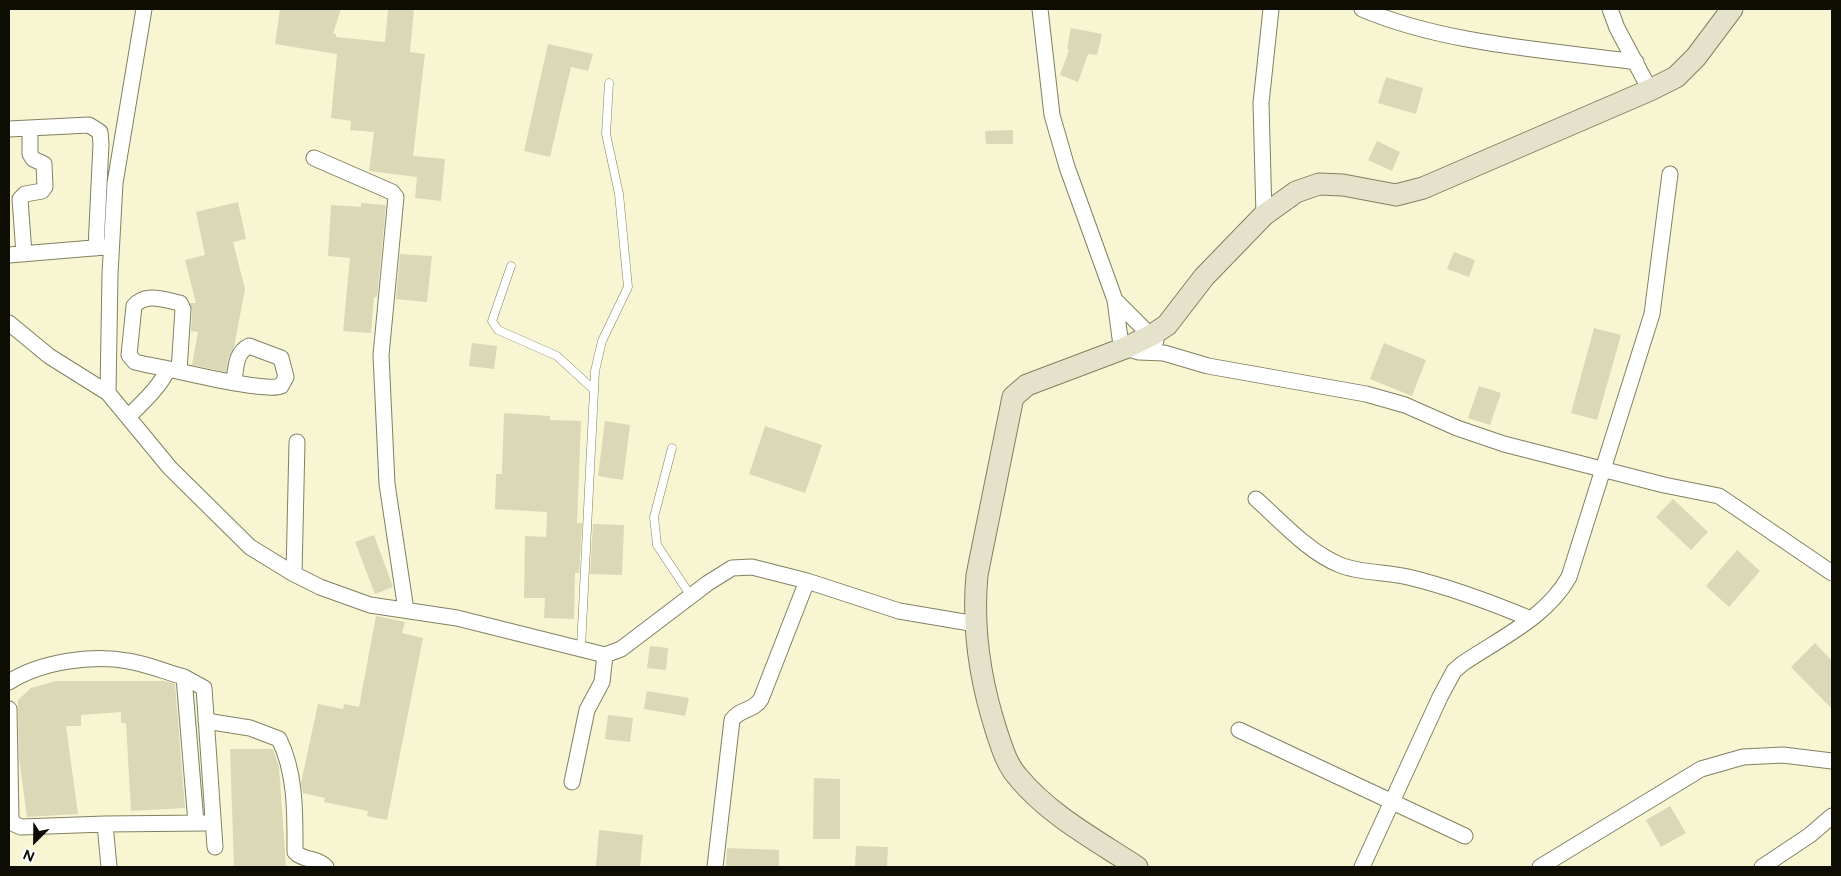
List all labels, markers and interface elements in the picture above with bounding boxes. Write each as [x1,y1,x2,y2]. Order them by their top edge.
north arrow [10,816,60,866]
text: N [21,845,37,865]

